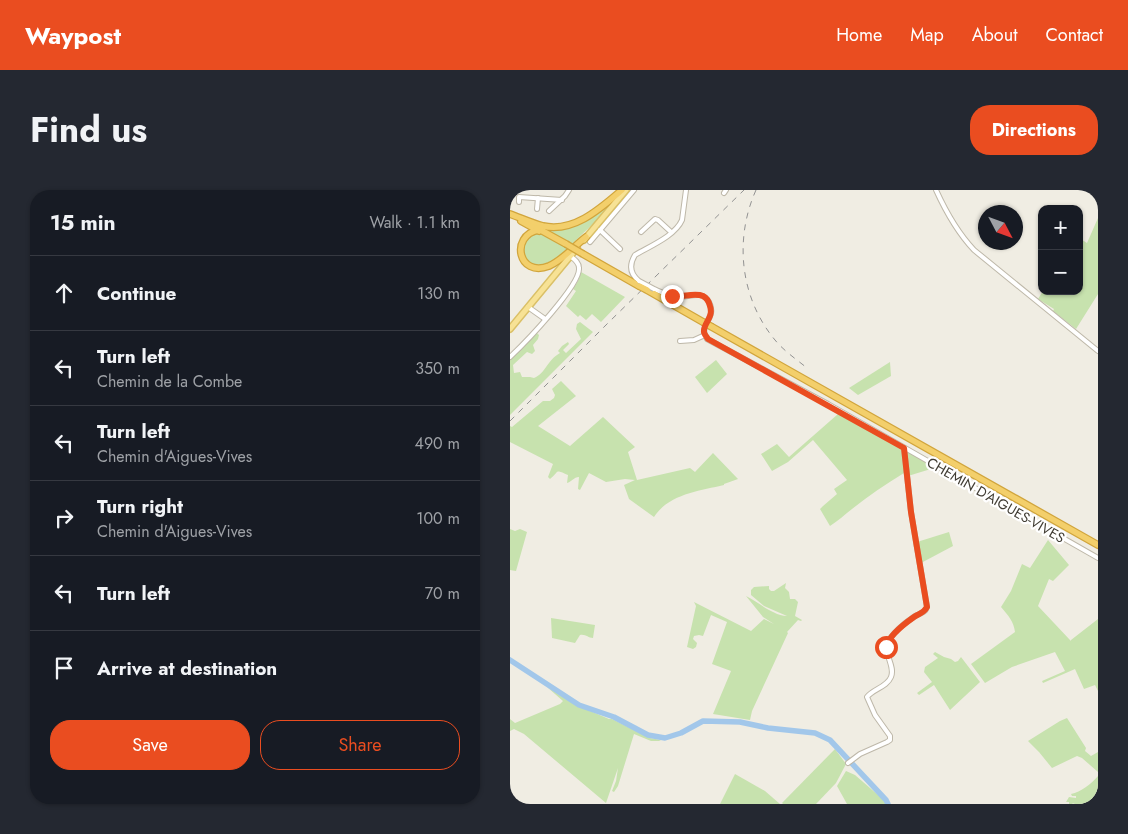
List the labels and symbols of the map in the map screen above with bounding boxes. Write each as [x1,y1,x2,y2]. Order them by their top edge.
north arrow [978,205,1023,250]
route end [661,285,684,308]
street label: CHEMIN D'AIGUES-VIVES [923,452,1069,548]
route start [875,636,898,659]

